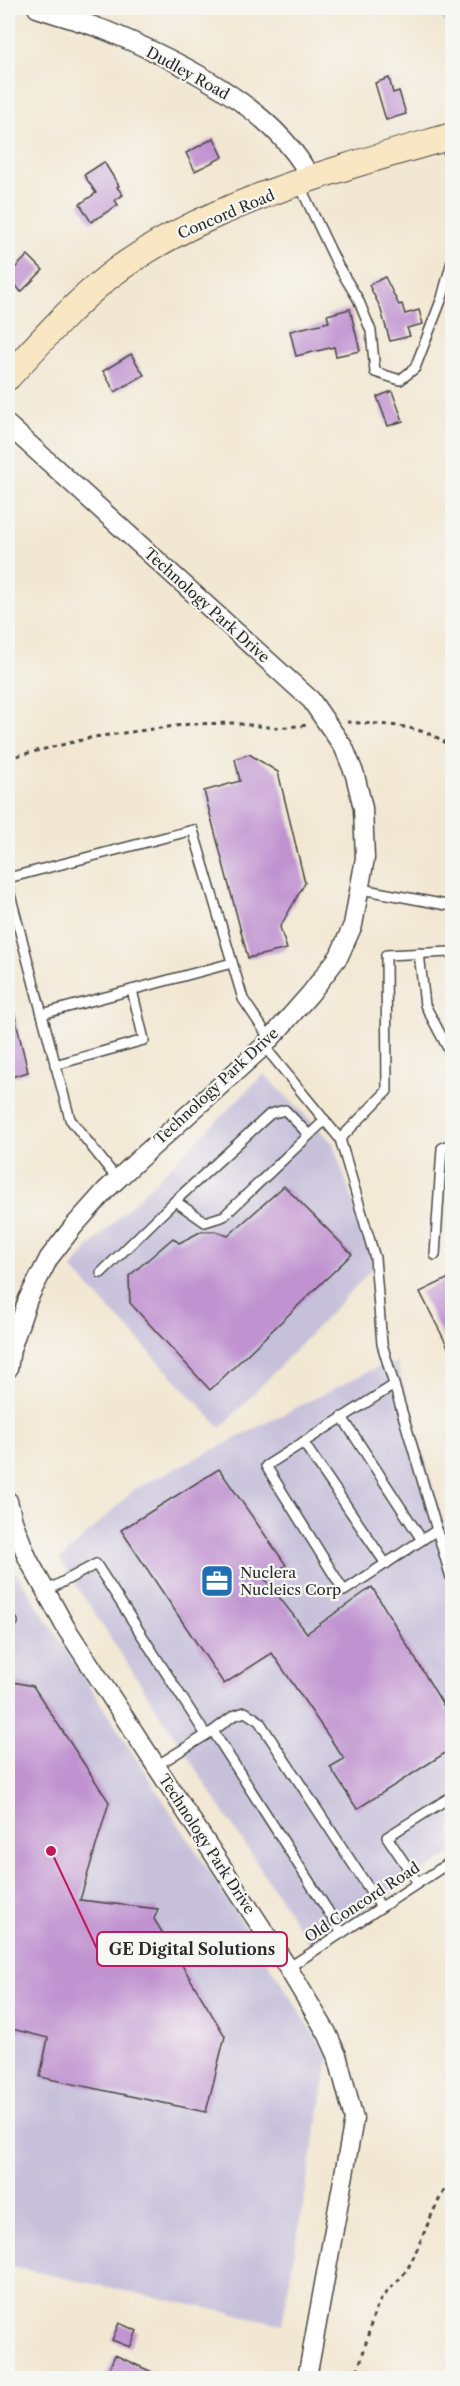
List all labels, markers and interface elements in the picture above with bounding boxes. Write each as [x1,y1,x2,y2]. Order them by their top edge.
street label: Dudley Road [143,42,233,104]
street label: Concord Road [175,185,277,243]
street label: Technology Park Drive [140,543,274,667]
street label: Technology Park Drive [150,1024,282,1148]
office icon: Nuclera Nucleics Corp [199,1563,235,1599]
place label: Nuclera Nucleics Corp [240,1563,341,1599]
street label: Technology Park Drive [155,1771,259,1917]
street label: Old Concord Road [301,1858,423,1946]
callout: GE Digital Solutions [97,1932,287,1966]
text: GE Digital Solutions [109,1939,275,1959]

